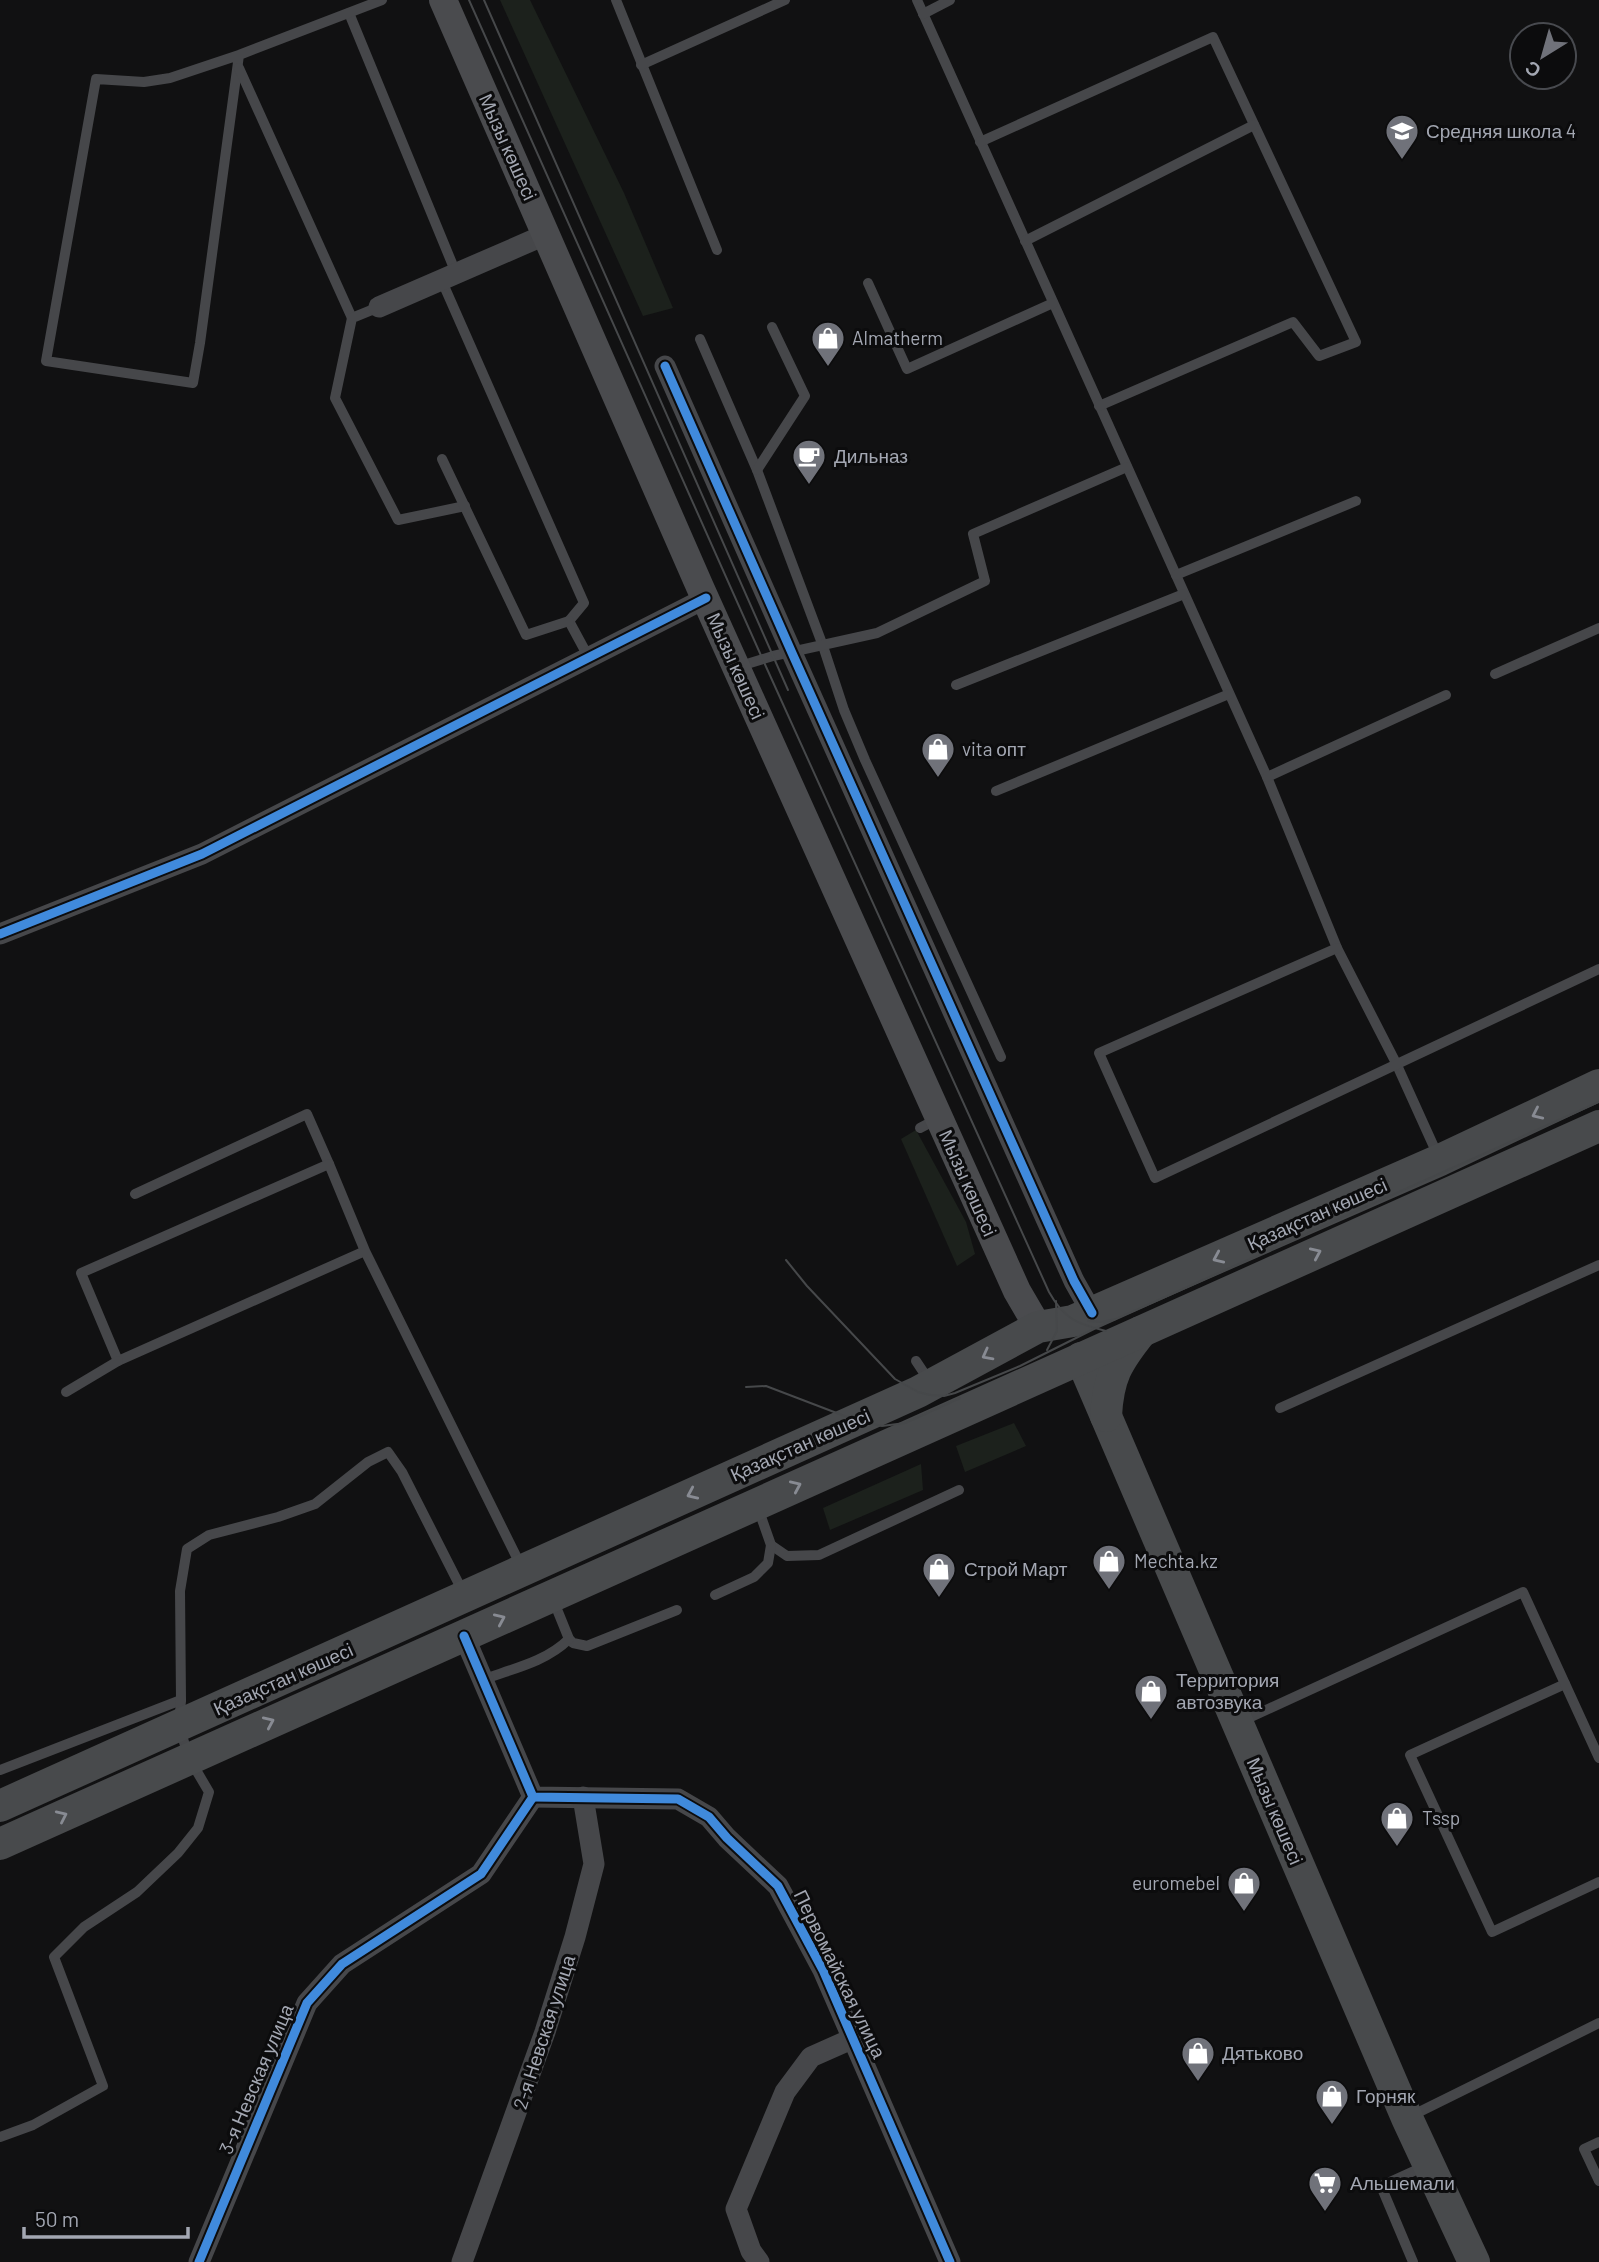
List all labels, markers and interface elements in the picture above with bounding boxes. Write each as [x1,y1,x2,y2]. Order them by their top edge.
north arrow [1508,21,1578,91]
text: С [1520,56,1545,83]
street label: Мызы көшесі [475,90,542,204]
school or university icon: Средняя школа 4 [1383,112,1421,161]
place label: Средняя школа 4 [1426,119,1576,142]
shop icon: Almatherm [809,319,847,368]
place label: Almatherm [852,326,943,349]
cafe icon: Дильназ [790,437,828,486]
place label: Дильназ [834,444,908,467]
street label: Мызы көшесі [703,609,770,723]
shop icon: vita опт [919,730,957,779]
place label: vita опт [962,737,1026,760]
one-way arrow [1532,1106,1544,1120]
street label: Мызы көшесі [935,1126,1002,1240]
street label: Қазақстан көшесі [1243,1172,1390,1255]
one-way arrow [1309,1247,1321,1261]
one-way arrow [1213,1249,1225,1263]
one-way arrow [981,1346,994,1360]
street label: Қазақстан көшесі [726,1403,873,1486]
one-way arrow [789,1480,802,1494]
one-way arrow [687,1485,700,1499]
shop icon: Mechta.kz [1090,1542,1128,1591]
place label: Mechta.kz [1134,1549,1218,1572]
shop icon: Строй Март [920,1550,958,1599]
place label: Строй Март [964,1557,1068,1580]
one-way arrow [492,1613,505,1627]
street label: Қазақстан көшесі [209,1637,356,1720]
place label: Территория автозвука [1176,1668,1279,1713]
shop icon: Территория автозвука [1132,1672,1170,1721]
one-way arrow [262,1716,275,1730]
street label: Мызы көшесі [1243,1754,1308,1868]
shop icon: Tssp [1378,1799,1416,1848]
place label: Tssp [1422,1806,1460,1829]
one-way arrow [55,1810,67,1824]
shop icon: euromebel [1225,1864,1263,1913]
place label: euromebel [1132,1871,1220,1894]
street label: Первомайская улица [790,1886,891,2062]
street label: 2-я Невская улица [508,1951,579,2112]
street label: 3-я Невская улица [214,2000,298,2157]
shop icon: Дятьково [1179,2034,1217,2083]
place label: Дятьково [1222,2041,1303,2064]
shop icon: Горняк [1313,2077,1351,2126]
place label: Горняк [1356,2084,1416,2107]
supermarket icon: Альшемали [1306,2164,1344,2213]
place label: Альшемали [1350,2171,1455,2194]
scale bar [24,2196,189,2240]
text: 50 m [35,2206,79,2231]

